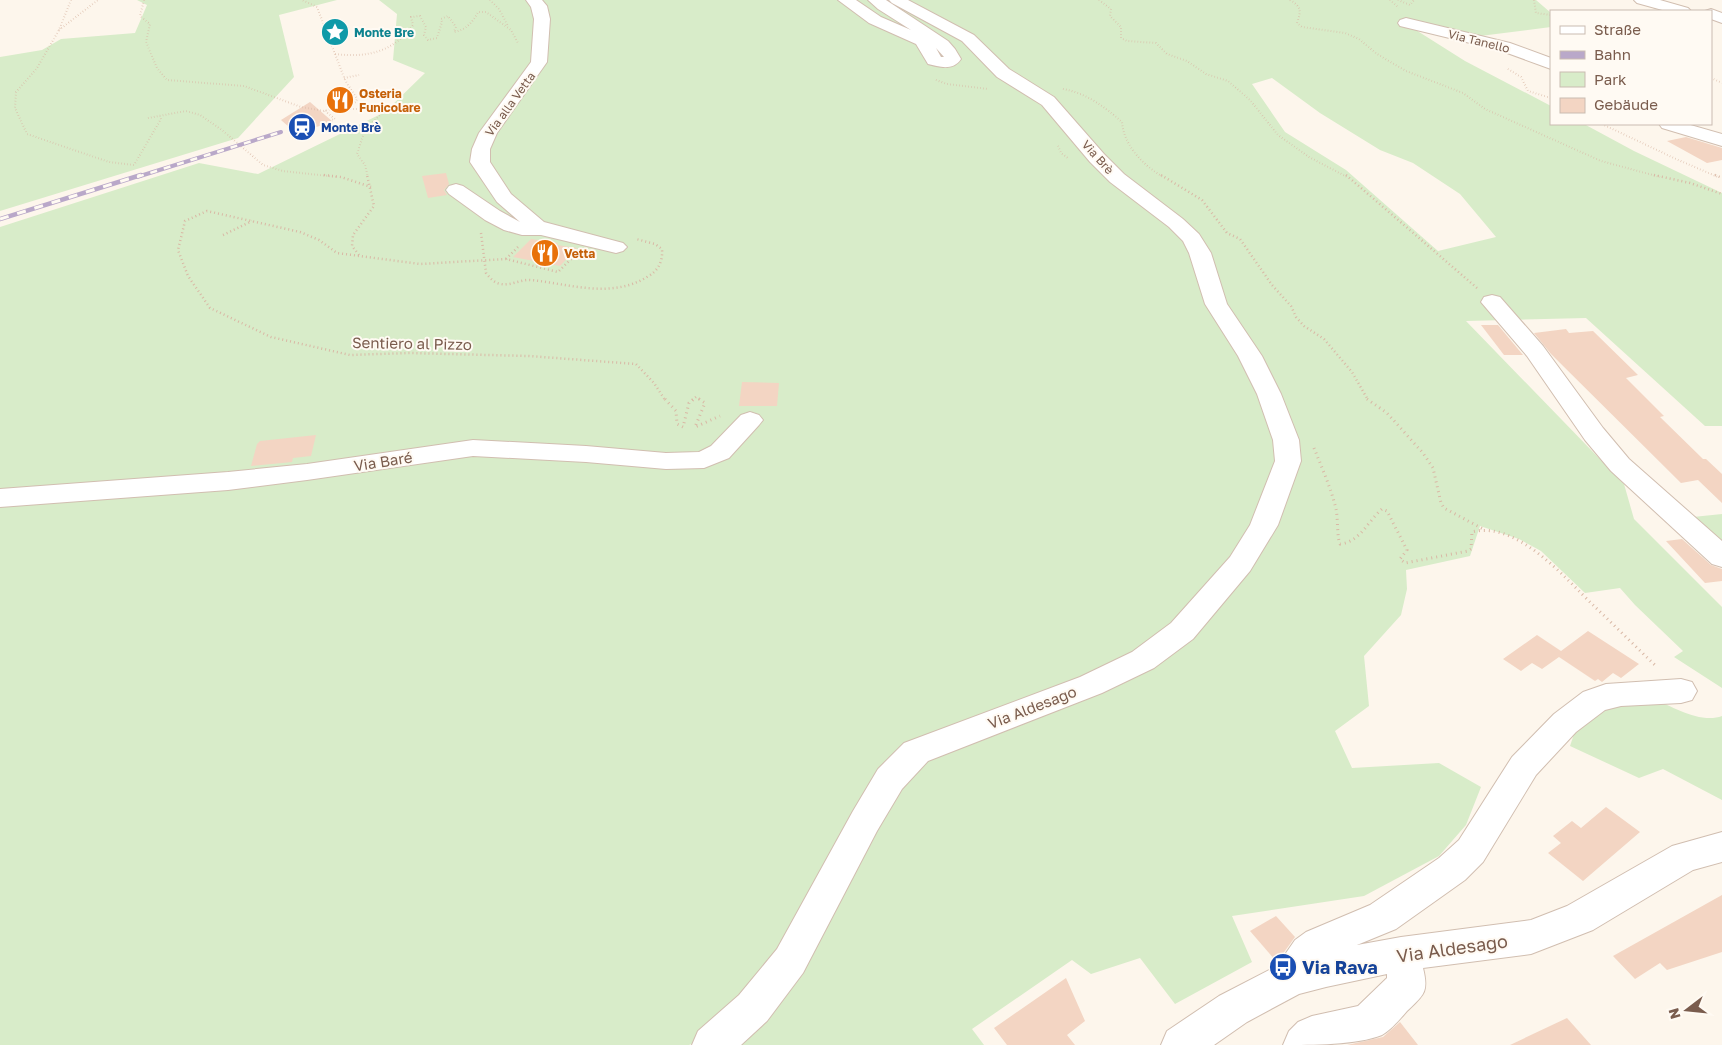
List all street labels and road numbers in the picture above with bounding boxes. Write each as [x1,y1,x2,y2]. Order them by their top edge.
street label: Via Tanello [1446,26,1512,56]
street label: Via alla Vetta [482,69,538,139]
street label: Via Brè [1079,137,1117,177]
street label: Sentiero al Pizzo [352,333,472,353]
street label: Via Baré [352,447,414,475]
street label: Via Aldesago [985,682,1079,732]
street label: Via Aldesago [1395,929,1509,967]

